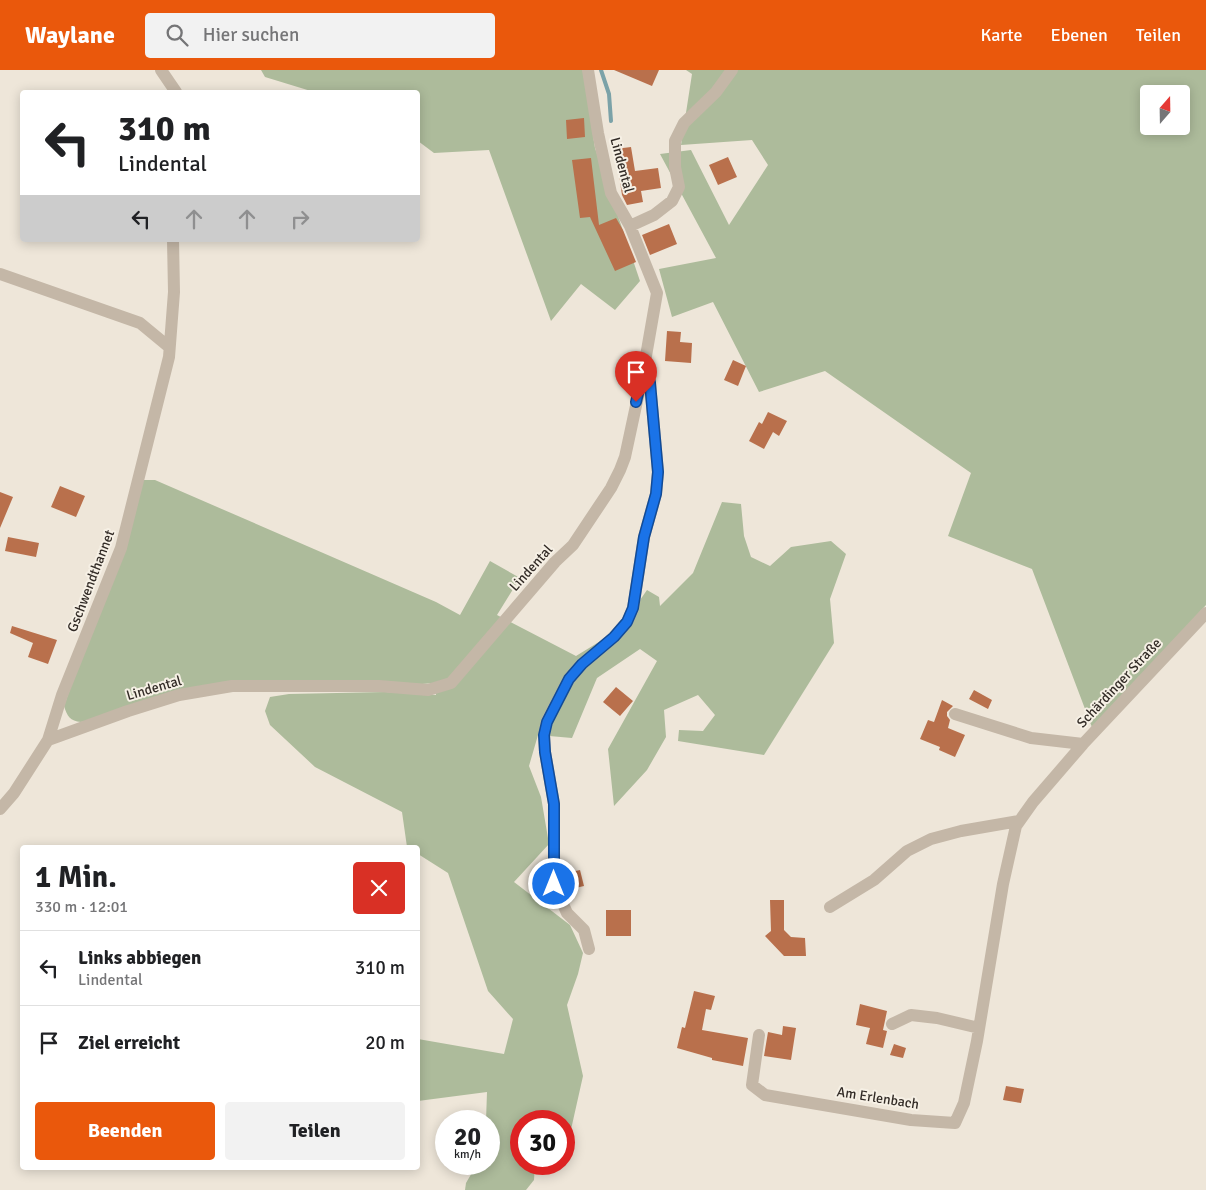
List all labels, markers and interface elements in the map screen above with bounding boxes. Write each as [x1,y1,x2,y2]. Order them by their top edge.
search box [145,13,495,58]
text: Waylane [25,20,115,50]
icon: search [163,21,191,49]
text: Hier suchen [203,23,299,47]
text: Karte [980,24,1022,46]
text: Ebenen [1050,24,1108,46]
text: Teilen [1136,24,1181,46]
north arrow [1140,85,1190,135]
map controls [1140,85,1190,135]
text: 310 m [118,107,211,150]
icon: left [35,110,100,175]
street label: Lindental [606,135,638,195]
text: Lindental [118,150,207,177]
icon: left [127,205,155,233]
icon: ahead [180,205,208,233]
icon: ahead [233,205,261,233]
icon: right [286,205,314,233]
pin [615,351,657,402]
icon: arrive [622,358,650,386]
street label: Gschwendthannet [64,527,118,634]
street label: Lindental [506,541,556,595]
street label: Schärdinger Straße [1073,635,1165,731]
street label: Lindental [124,672,184,704]
position arrow [527,857,579,909]
text: 1 Min. [35,859,117,896]
button: close [353,862,405,914]
text: 330 m · 12:01 [35,897,128,917]
text: Links abbiegen [78,946,201,970]
icon: left [35,954,63,982]
text: 310 m [355,956,405,980]
text: Lindental [78,970,143,990]
icon: arrive [35,1029,63,1057]
text: Ziel erreicht [78,1031,180,1055]
text: 20 m [365,1031,405,1055]
street label: Am Erlenbach [836,1083,920,1113]
button: Beenden [35,1102,215,1160]
button: Teilen [225,1102,405,1160]
speed limit sign: 30 [510,1110,575,1175]
text: 20 [454,1121,481,1152]
text: km/h [454,1147,481,1162]

